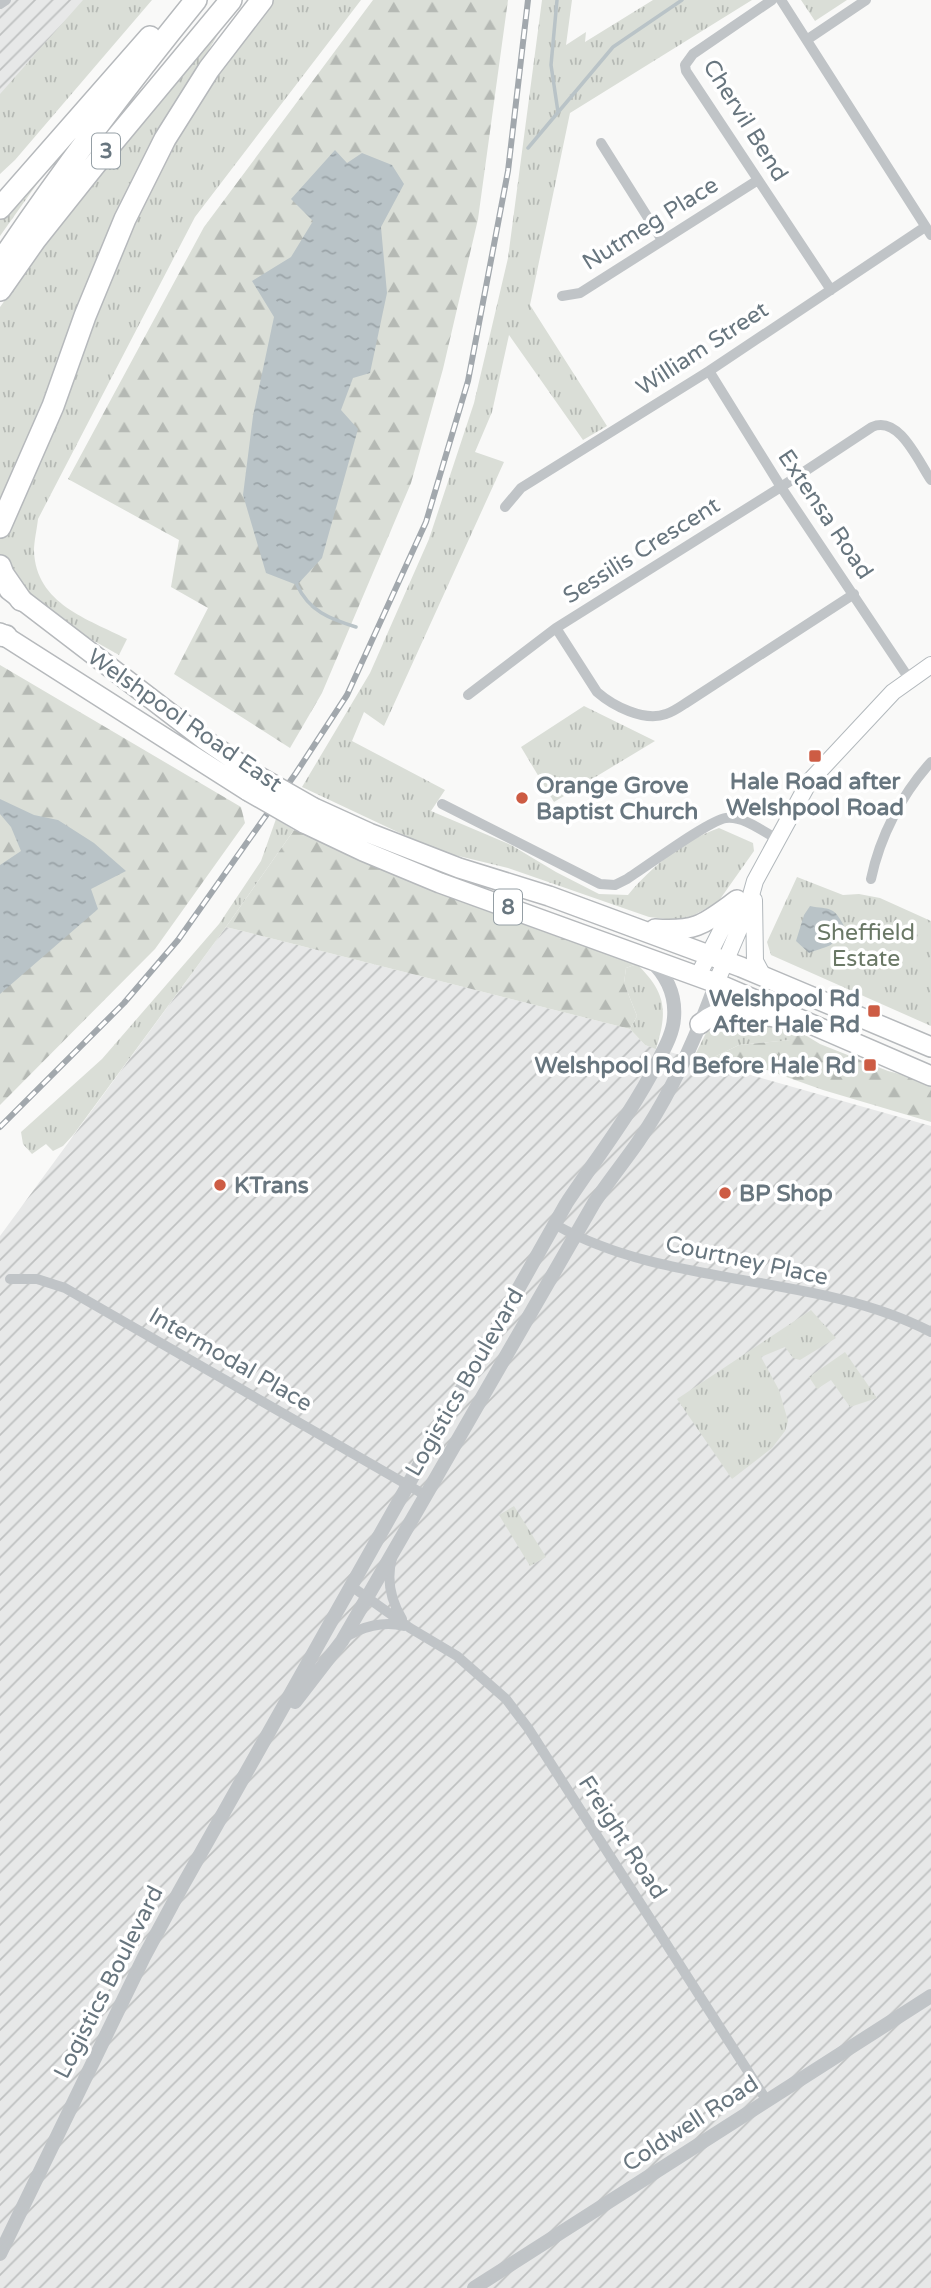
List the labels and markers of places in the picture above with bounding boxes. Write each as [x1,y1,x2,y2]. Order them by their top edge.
marker: Hale Road after Welshpool Road [807,748,823,764]
place label: Hale Road after Welshpool Road [726,768,904,822]
place label: Orange Grove Baptist Church [536,772,698,826]
marker: Orange Grove Baptist Church [514,790,530,806]
place label: Welshpool Rd After Hale Rd [709,985,860,1039]
marker: Welshpool Rd After Hale Rd [866,1003,882,1019]
place label: Welshpool Rd Before Hale Rd [535,1052,856,1080]
marker: Welshpool Rd Before Hale Rd [862,1057,878,1073]
place label: KTrans [234,1172,309,1200]
marker: KTrans [212,1177,228,1193]
place label: BP Shop [739,1180,833,1208]
marker: BP Shop [717,1185,733,1201]

